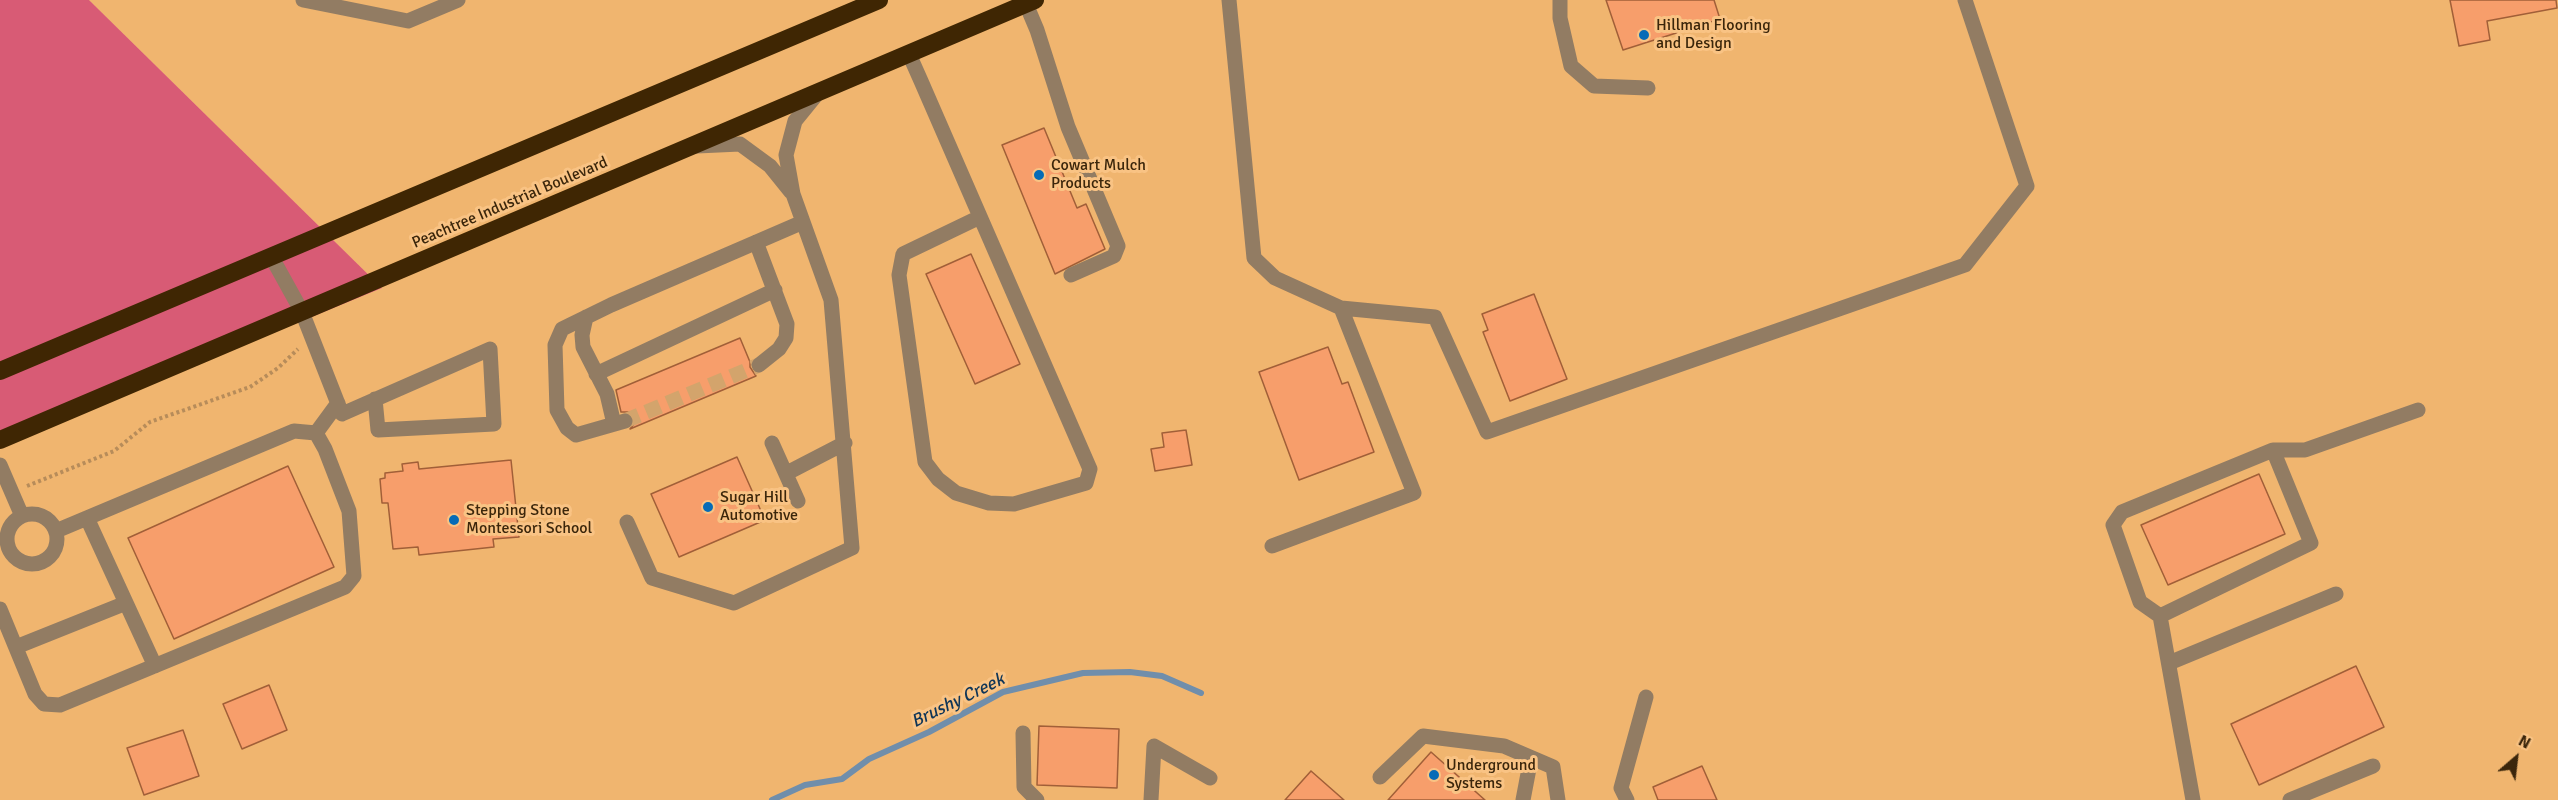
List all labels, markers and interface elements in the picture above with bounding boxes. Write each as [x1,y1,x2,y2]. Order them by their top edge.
place label: Hillman Flooring and Design [1656,16,1771,54]
marker: Hillman Flooring and Design [1637,28,1651,42]
street label: Peachtree Industrial Boulevard [409,153,611,253]
place label: Cowart Mulch Products [1051,156,1146,194]
marker: Cowart Mulch Products [1032,168,1046,182]
place label: Sugar Hill Automotive [720,488,798,526]
marker: Sugar Hill Automotive [701,500,715,514]
place label: Stepping Stone Montessori School [466,501,592,539]
marker: Stepping Stone Montessori School [447,513,461,527]
water label: Brushy Creek [908,669,1008,733]
north arrow [2486,728,2546,788]
text: N [2515,731,2534,754]
place label: Underground Systems [1446,756,1536,794]
marker: Underground Systems [1427,768,1441,782]

